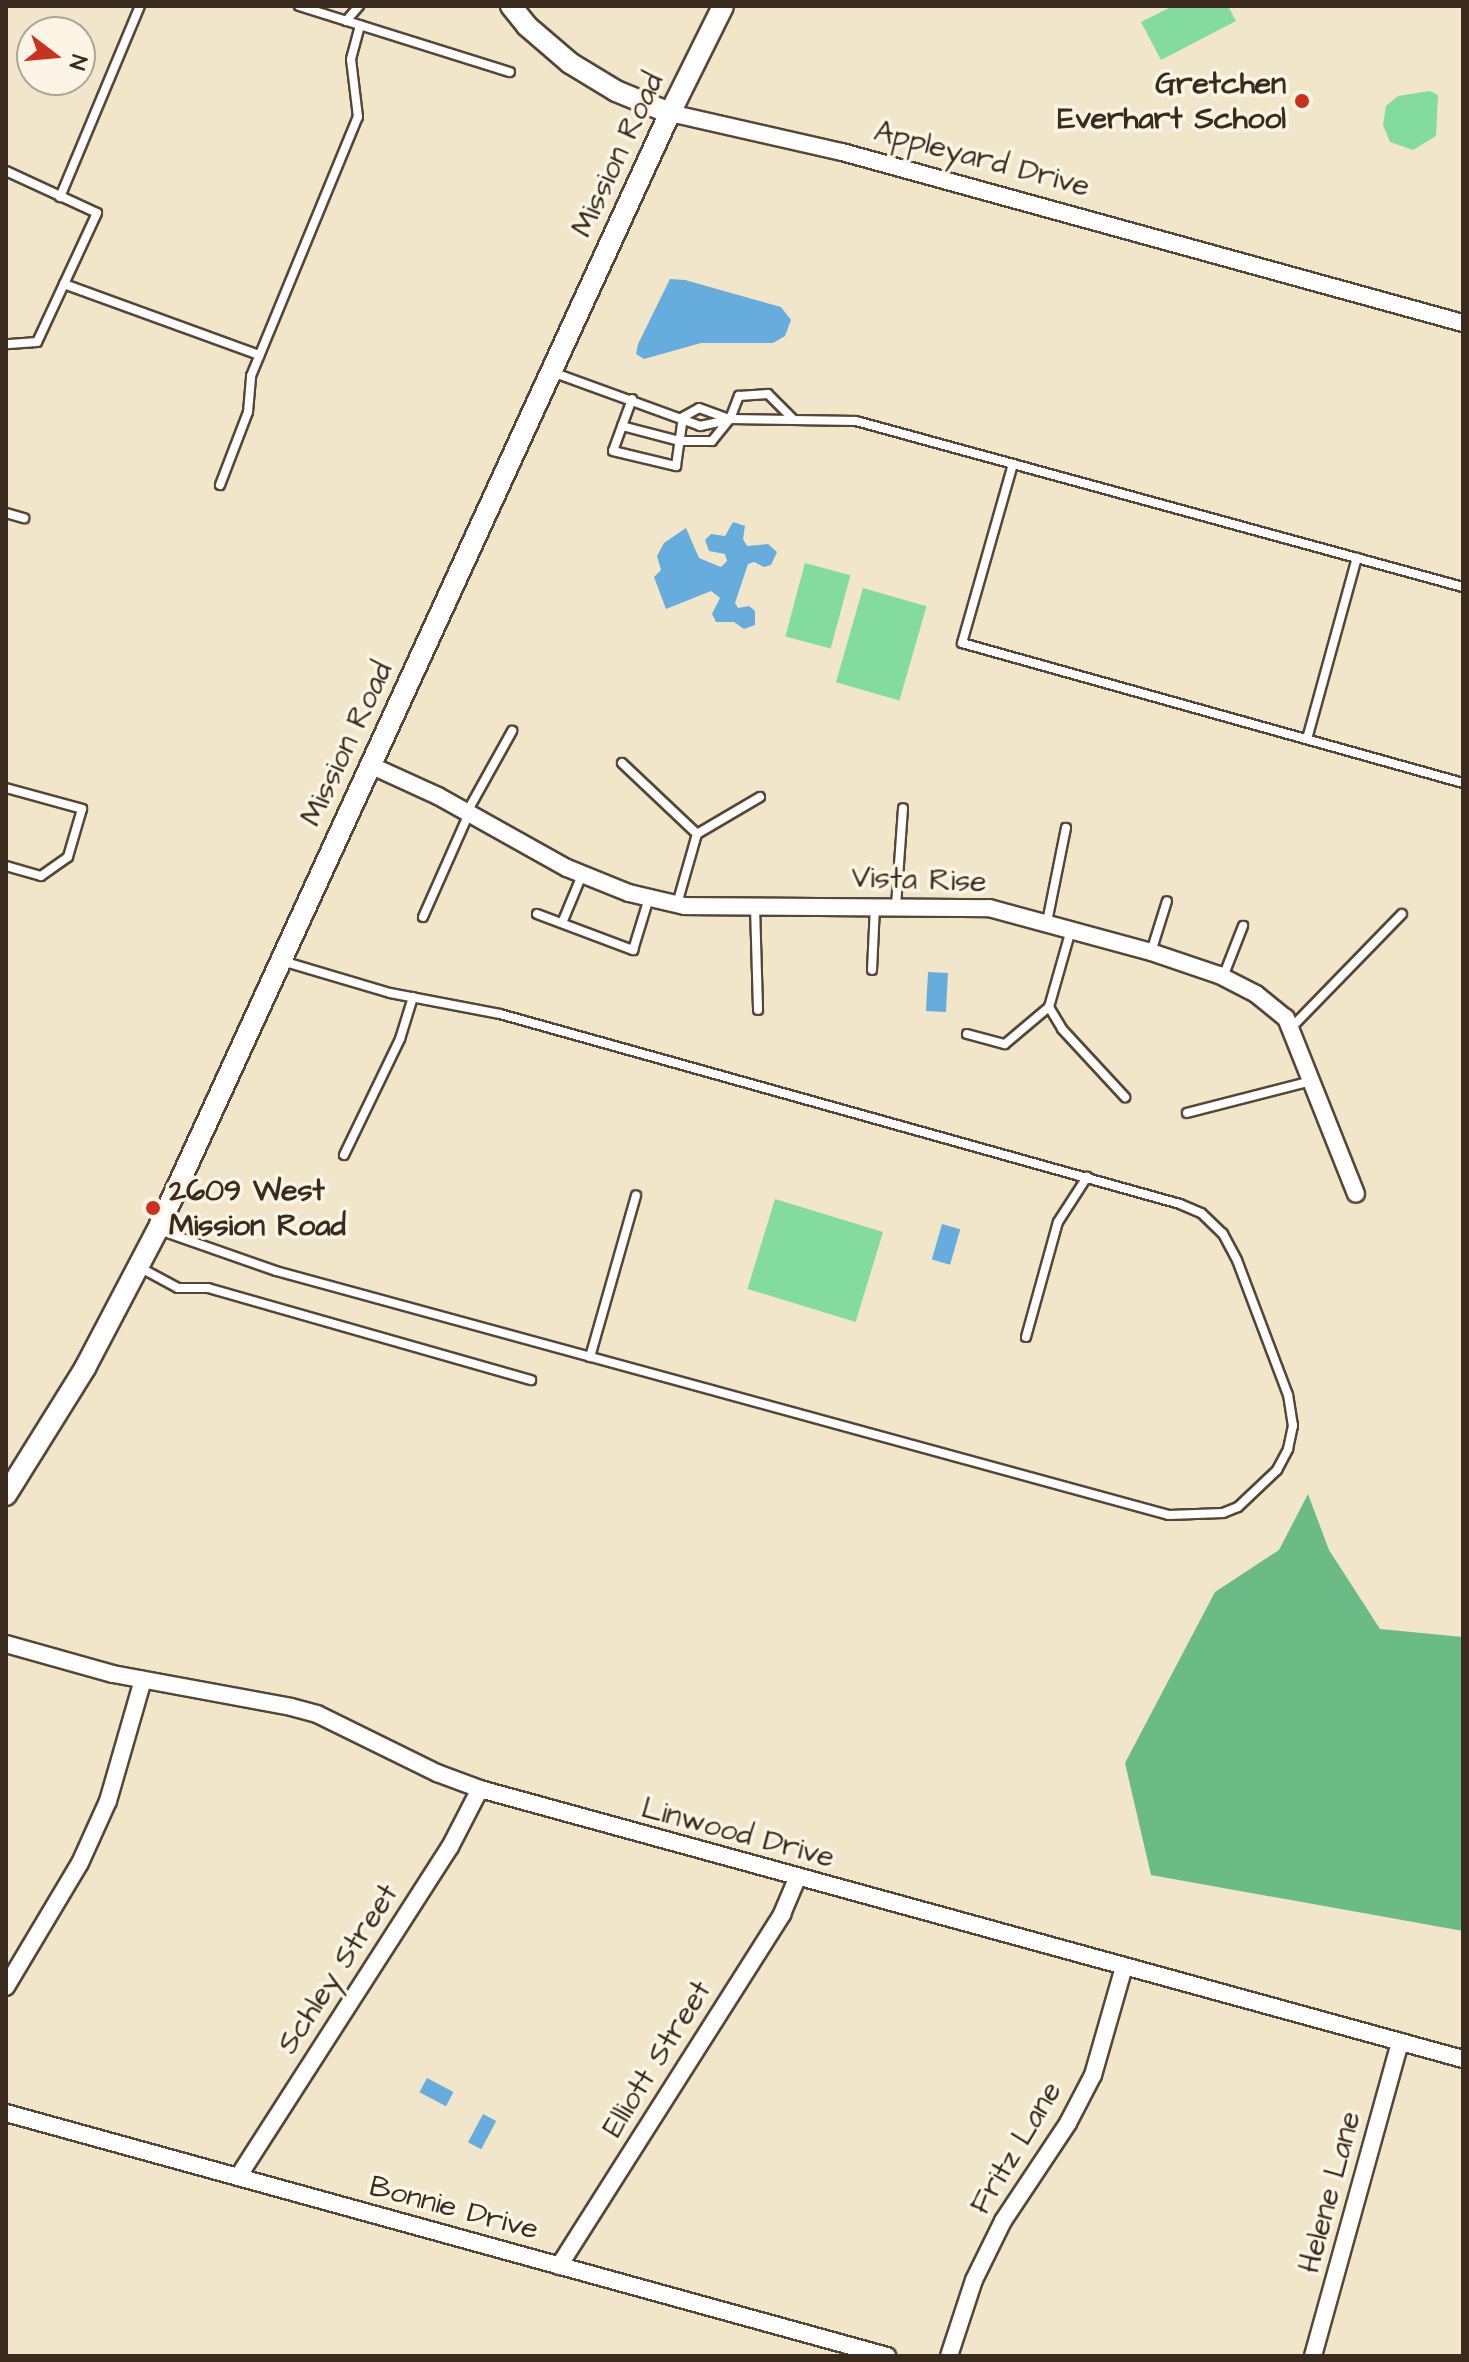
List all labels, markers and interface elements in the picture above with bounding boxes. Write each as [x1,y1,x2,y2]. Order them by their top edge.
north arrow [16,16,96,96]
text: N [61,51,94,73]
place label: Gretchen Everhart School [1058,66,1286,136]
street label: Mission Road [564,67,672,243]
marker: Gretchen Everhart School [1293,92,1311,110]
street label: Appleyard Drive [870,113,1094,205]
street label: Mission Road [293,656,401,832]
street label: Vista Rise [851,860,987,900]
place label: 2609 West Mission Road [169,1173,346,1244]
marker: 2609 West Mission Road [144,1199,162,1217]
street label: Linwood Drive [638,1790,838,1876]
street label: Schley Street [270,1877,406,2061]
street label: Elliott Street [595,1974,719,2144]
street label: Fritz Lane [962,2075,1070,2221]
street label: Helene Lane [1291,2107,1369,2277]
street label: Bonnie Drive [366,2168,542,2248]

